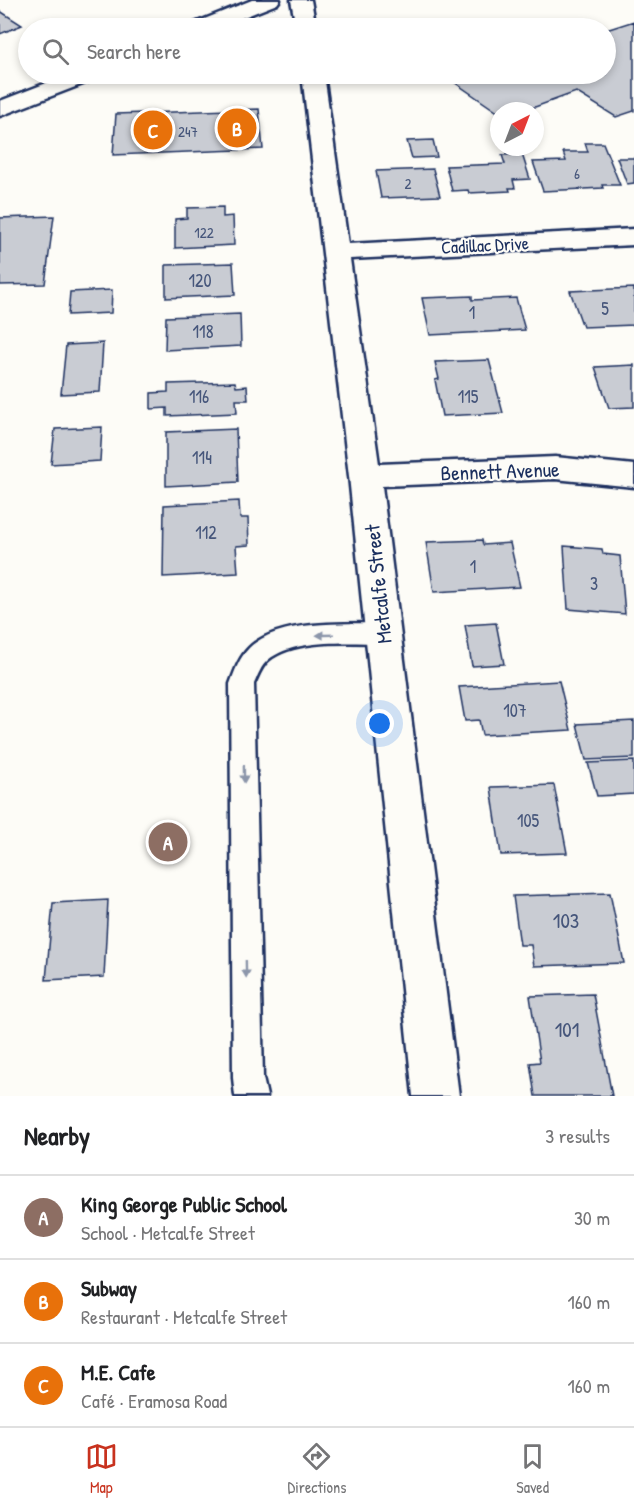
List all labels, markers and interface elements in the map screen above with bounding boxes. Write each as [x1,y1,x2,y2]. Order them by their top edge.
search box [18,18,616,84]
icon: search [39,35,72,68]
text: Search here [87,36,181,66]
north arrow [490,102,544,156]
pin: B [218,106,256,150]
pin: C [134,108,172,152]
house number: 247 [178,121,198,142]
house number: 6 [574,163,580,184]
house number: 2 [404,173,412,194]
house number: 122 [194,222,214,243]
street label: Cadillac Drive [441,230,529,260]
house number: 120 [188,268,212,293]
house number: 5 [601,296,609,321]
house number: 1 [469,300,475,325]
house number: 118 [193,319,214,344]
house number: 116 [189,384,209,409]
house number: 115 [458,384,479,409]
house number: 114 [192,445,212,470]
street label: Bennett Avenue [440,454,560,488]
house number: 112 [195,520,217,545]
street label: Metcalfe Street [357,522,399,645]
house number: 1 [470,554,476,579]
house number: 3 [590,571,598,596]
one-way arrow [315,631,334,640]
house number: 107 [503,698,527,723]
your location [365,709,394,738]
one-way arrow [239,765,248,784]
house number: 105 [517,808,539,833]
pin: A [148,820,188,864]
house number: 103 [553,906,579,935]
one-way arrow [241,960,251,979]
house number: 101 [555,1015,579,1044]
text: Nearby [24,1118,90,1153]
text: 3 results [545,1122,610,1149]
text: King George Public School [81,1189,287,1219]
text: A [39,1204,48,1231]
text: 30 m [574,1204,610,1231]
text: School · Metcalfe Street [81,1219,255,1246]
text: Subway [81,1273,137,1303]
text: B [38,1288,49,1315]
text: 160 m [568,1288,610,1315]
text: Restaurant · Metcalfe Street [81,1303,287,1330]
text: M.E. Cafe [81,1357,156,1387]
text: C [38,1372,49,1399]
text: 160 m [568,1372,610,1399]
text: Café · Eramosa Road [81,1387,227,1414]
tab: Map [85,1440,118,1498]
tab: Directions [288,1440,346,1498]
tab: Saved [516,1440,549,1498]

